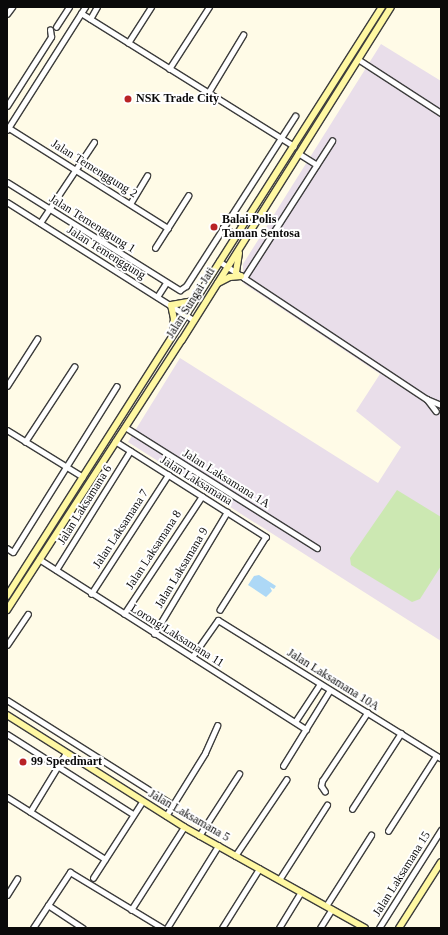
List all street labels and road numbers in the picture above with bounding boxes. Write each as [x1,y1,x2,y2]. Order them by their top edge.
street label: Jalan Temenggung 2 [48,137,140,201]
street label: Jalan Temenggung 1 [46,192,138,256]
street label: Jalan Temenggung [64,223,148,283]
street label: Jalan Sungai Jati [164,265,218,341]
street label: Jalan Laksamana 1A [180,446,272,512]
street label: Jalan Laksamana [157,453,235,509]
street label: Jalan Laksamana 6 [55,462,115,548]
street label: Jalan Laksamana 7 [90,487,152,571]
street label: Jalan Laksamana 8 [123,508,185,592]
street label: Jalan Laksamana 9 [152,525,212,611]
street label: Lorong Laksamana 11 [128,601,226,671]
street label: Jalan Laksamana 10A [284,646,382,714]
street label: Jalan Laksamana 5 [146,787,232,845]
street label: Jalan Laksamana 15 [370,829,434,919]

